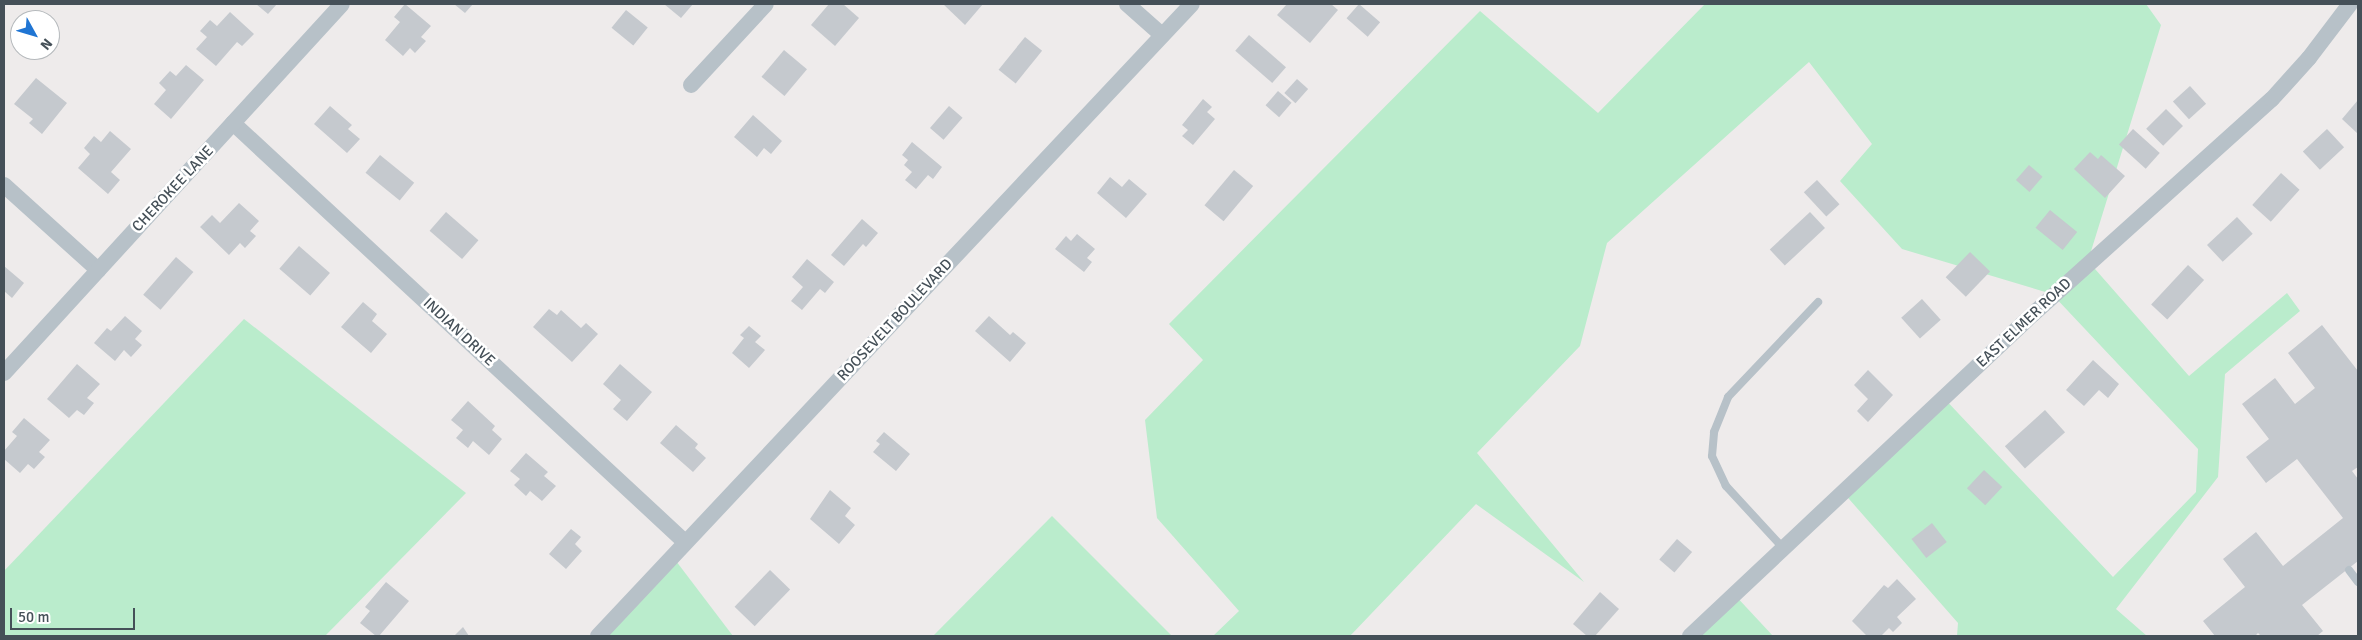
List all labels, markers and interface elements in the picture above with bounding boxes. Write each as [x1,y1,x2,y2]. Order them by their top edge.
north arrow [10,10,60,60]
text: N [37,35,56,53]
street label: CHEROKEE LANE [129,142,217,236]
street label: ROOSEVELT BOULEVARD [834,255,956,385]
street label: EAST ELMER ROAD [1973,275,2075,371]
street label: INDIAN DRIVE [419,294,499,370]
scale bar [12,598,138,630]
text: 50 m [18,608,49,626]

